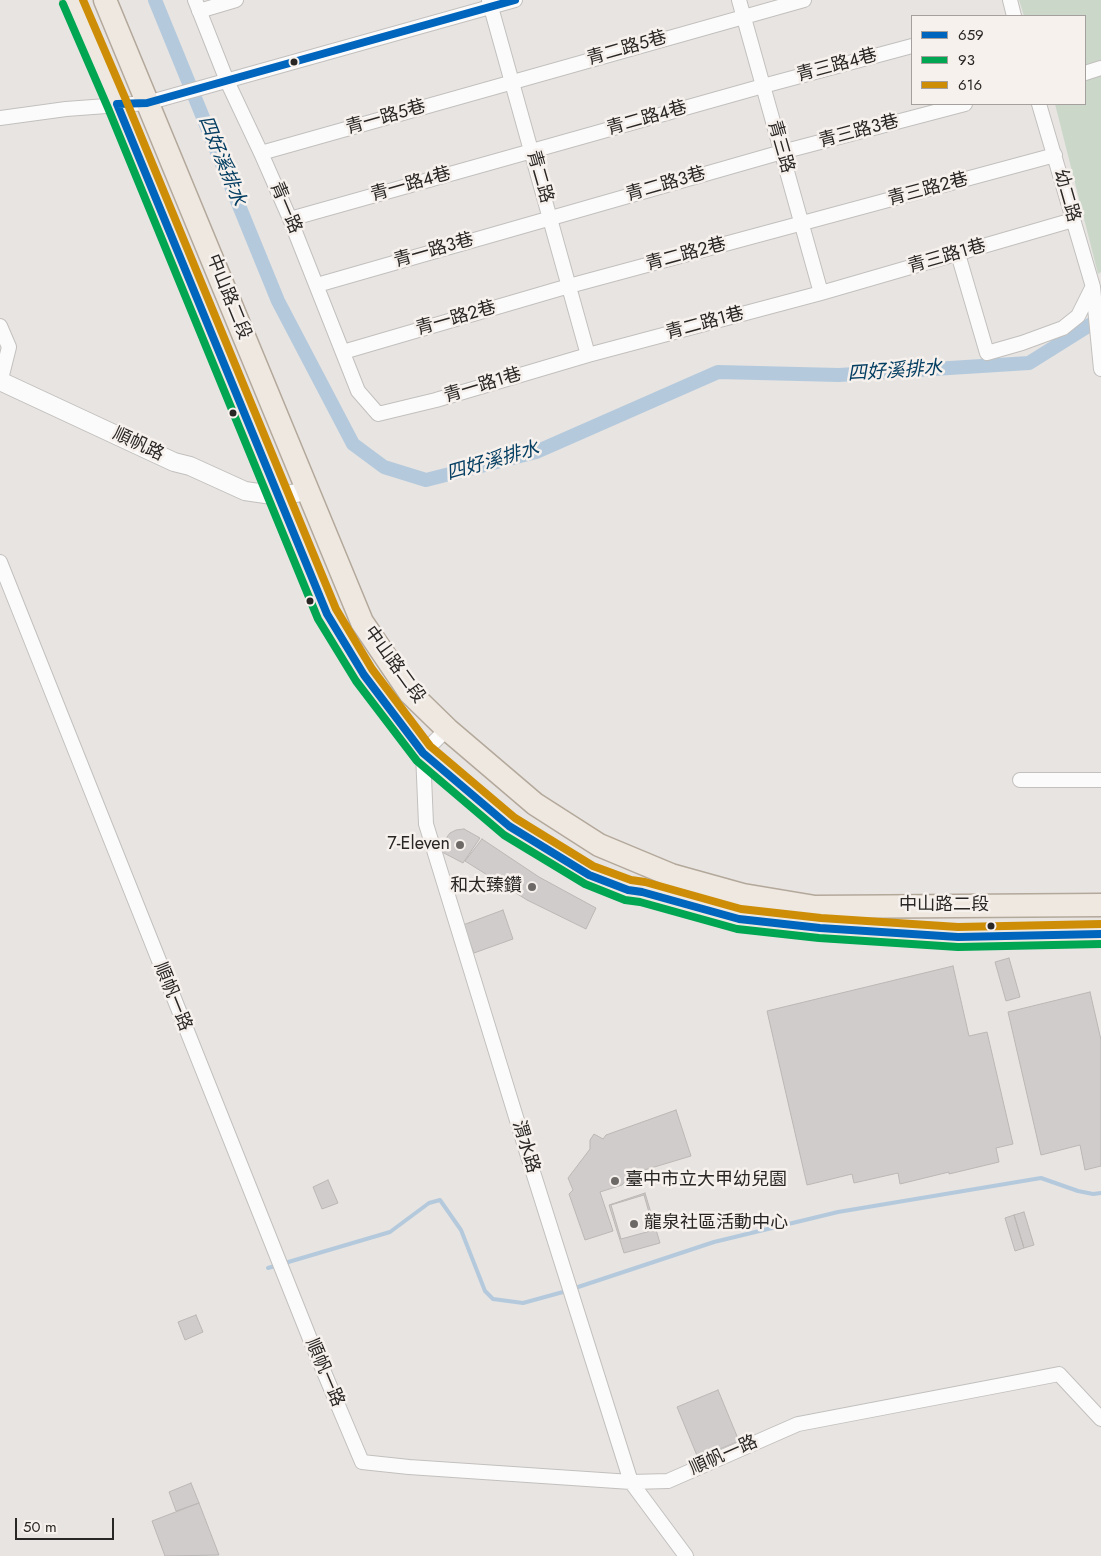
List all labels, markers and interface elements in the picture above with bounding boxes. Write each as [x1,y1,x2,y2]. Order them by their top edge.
legend [911,15,1086,105]
text: 659 [958,24,984,46]
street label: 青二路5巷 [585,27,669,71]
street label: 青三路4巷 [794,45,880,87]
text: 93 [958,49,975,71]
unlabelled marker [289,57,299,67]
text: 616 [958,74,982,96]
street label: 青一路5巷 [344,96,428,140]
street label: 青二路4巷 [604,97,690,141]
street label: 青三路3巷 [817,111,901,153]
water label: 四好溪排水 [193,113,249,209]
street label: 青三路 [762,118,798,176]
street label: 青二路 [521,148,557,206]
street label: 青一路4巷 [368,163,454,207]
street label: 青二路3巷 [624,163,708,207]
street label: 幼二路 [1048,167,1084,225]
street label: 青三路2巷 [885,169,971,211]
street label: 青一路 [265,179,305,237]
street label: 青一路3巷 [392,229,476,273]
street label: 青二路2巷 [643,234,729,276]
street label: 青三路1巷 [906,236,988,278]
street label: 中山路二段 [201,251,255,343]
street label: 青一路2巷 [413,297,499,341]
street label: 青二路1巷 [664,303,746,345]
water label: 四好溪排水 [847,357,943,387]
street label: 青一路1巷 [442,364,524,408]
unlabelled marker [228,408,238,418]
street label: 順帆路 [109,424,167,466]
water label: 四好溪排水 [444,438,542,486]
unlabelled marker [305,596,315,606]
street label: 中山路二段 [359,622,429,708]
place label: 7-Eleven [387,834,450,856]
marker: 7-Eleven [454,839,466,851]
place label: 和太臻鑽 [450,876,522,898]
marker: 和太臻鑽 [526,881,538,893]
street label: 中山路二段 [899,895,989,917]
unlabelled marker [986,921,996,931]
street label: 順帆一路 [149,960,195,1034]
street label: 渭水路 [507,1118,543,1176]
place label: 臺中市立大甲幼兒園 [625,1170,787,1192]
marker: 臺中市立大甲幼兒園 [609,1175,621,1187]
place label: 龍泉社區活動中心 [644,1213,788,1235]
marker: 龍泉社區活動中心 [628,1218,640,1230]
street label: 順帆一路 [300,1336,348,1410]
street label: 順帆一路 [687,1431,761,1481]
scale bar [18,1508,116,1540]
text: 50 m [23,1516,57,1538]

